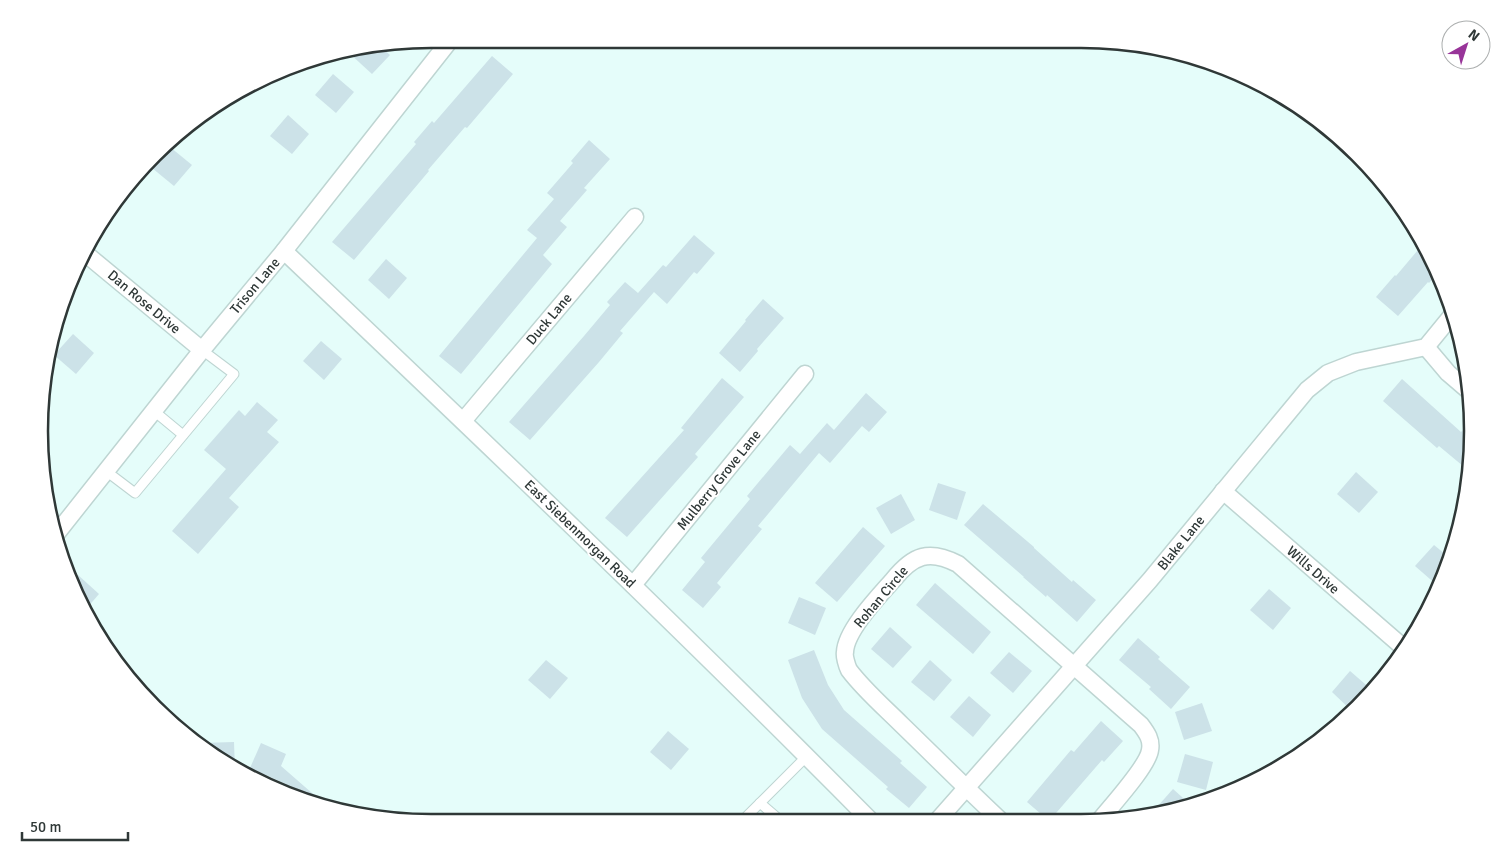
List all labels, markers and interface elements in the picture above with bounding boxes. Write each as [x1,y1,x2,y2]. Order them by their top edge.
north arrow [1441,20,1491,70]
text: N [1465,26,1483,45]
street label: Trison Lane [226,254,284,318]
street label: Dan Rose Drive [104,267,184,337]
street label: Duck Lane [522,290,576,348]
street label: Mulberry Grove Lane [673,426,765,534]
street label: East Siebenmorgan Road [521,476,639,592]
street label: Blake Lane [1154,512,1208,574]
street label: Wills Drive [1283,542,1343,598]
street label: Rohan Circle [850,563,912,631]
scale bar [22,810,129,842]
text: 50 m [30,818,61,836]

